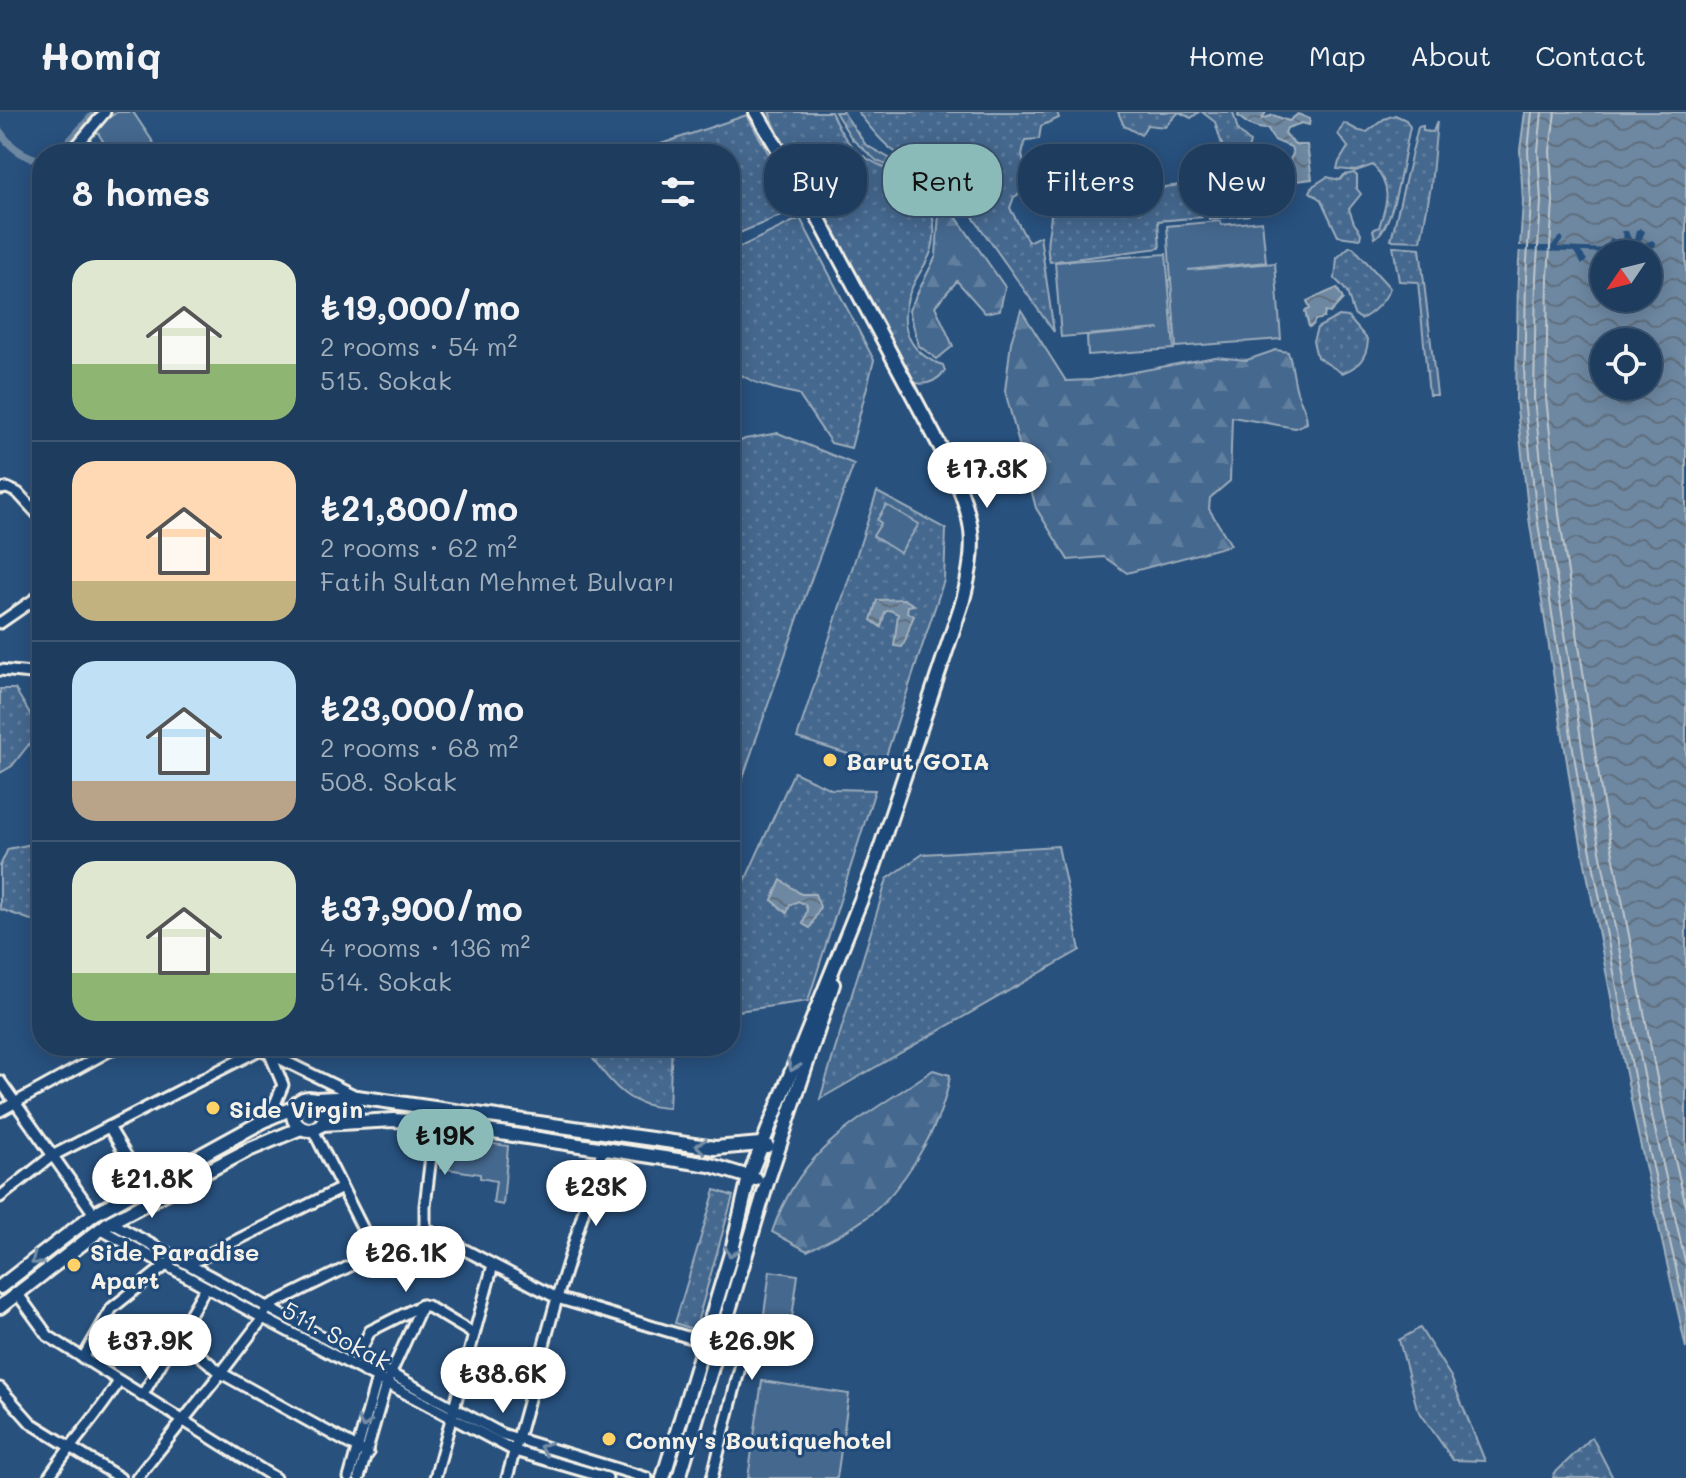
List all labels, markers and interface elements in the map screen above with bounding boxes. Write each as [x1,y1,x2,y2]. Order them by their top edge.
text: Homiq [40,30,161,80]
text: Home [1189,37,1265,73]
text: Map [1309,37,1366,73]
text: About [1410,37,1491,73]
text: Contact [1535,37,1646,73]
chip: Buy [764,144,867,216]
chip: Rent [883,144,1002,216]
chip: Filters [1018,144,1163,216]
chip: New [1179,144,1295,216]
text: 8 homes [72,170,210,215]
icon: filters [656,170,700,214]
north arrow [1590,240,1662,312]
map controls [1590,240,1662,400]
text: ₺19,000/mo [320,284,520,329]
icon: home [136,292,232,388]
button: locate [1590,328,1662,400]
text: 2 rooms · 54 m² [320,329,517,363]
text: 515. Sokak [320,363,452,397]
pin: ₺17.3K [922,442,1052,510]
text: ₺17.3K [946,451,1028,485]
text: ₺21,800/mo [320,485,518,530]
icon: home [136,493,232,589]
text: 2 rooms · 62 m² [320,530,517,564]
text: Fatih Sultan Mehmet Bulvarı [320,564,675,598]
text: ₺23,000/mo [320,685,524,730]
icon: home [136,693,232,789]
text: 2 rooms · 68 m² [320,730,518,764]
place label: Barut GOIA [846,745,989,776]
marker: Barut GOIA [821,751,839,769]
text: 508. Sokak [320,764,457,798]
text: ₺37,900/mo [320,885,523,930]
icon: home [136,893,232,989]
text: 4 rooms · 136 m² [320,930,530,964]
text: 514. Sokak [320,964,452,998]
one-way arrow [786,1058,802,1072]
place label: Side Virgin [229,1093,363,1124]
marker: Side Virgin [204,1099,222,1117]
pin: ₺19K [398,1109,492,1177]
text: ₺19K [415,1118,475,1152]
one-way arrow [694,1138,708,1155]
pin: ₺21.8K [87,1152,217,1220]
pin: ₺23K [549,1160,643,1228]
text: ₺21.8K [110,1161,194,1195]
text: ₺23K [564,1169,628,1203]
pin: ₺26.1K [341,1226,471,1294]
text: ₺26.1K [364,1235,448,1269]
place label: Side Paradise Apart [90,1236,259,1295]
one-way arrow [723,1245,740,1259]
one-way arrow [30,1250,45,1264]
marker: Side Paradise Apart [65,1256,83,1274]
street label: 511. Sokak [277,1294,397,1376]
pin: ₺37.9K [85,1314,215,1382]
pin: ₺26.9K [687,1314,817,1382]
text: ₺37.9K [106,1323,194,1357]
text: ₺26.9K [708,1323,796,1357]
pin: ₺38.6K [438,1347,568,1415]
text: ₺38.6K [459,1356,547,1390]
one-way arrow [357,1416,374,1429]
place label: Conny's Boutiquehotel [625,1424,892,1455]
marker: Conny's Boutiquehotel [600,1430,618,1448]
one-way arrow [539,1441,552,1457]

